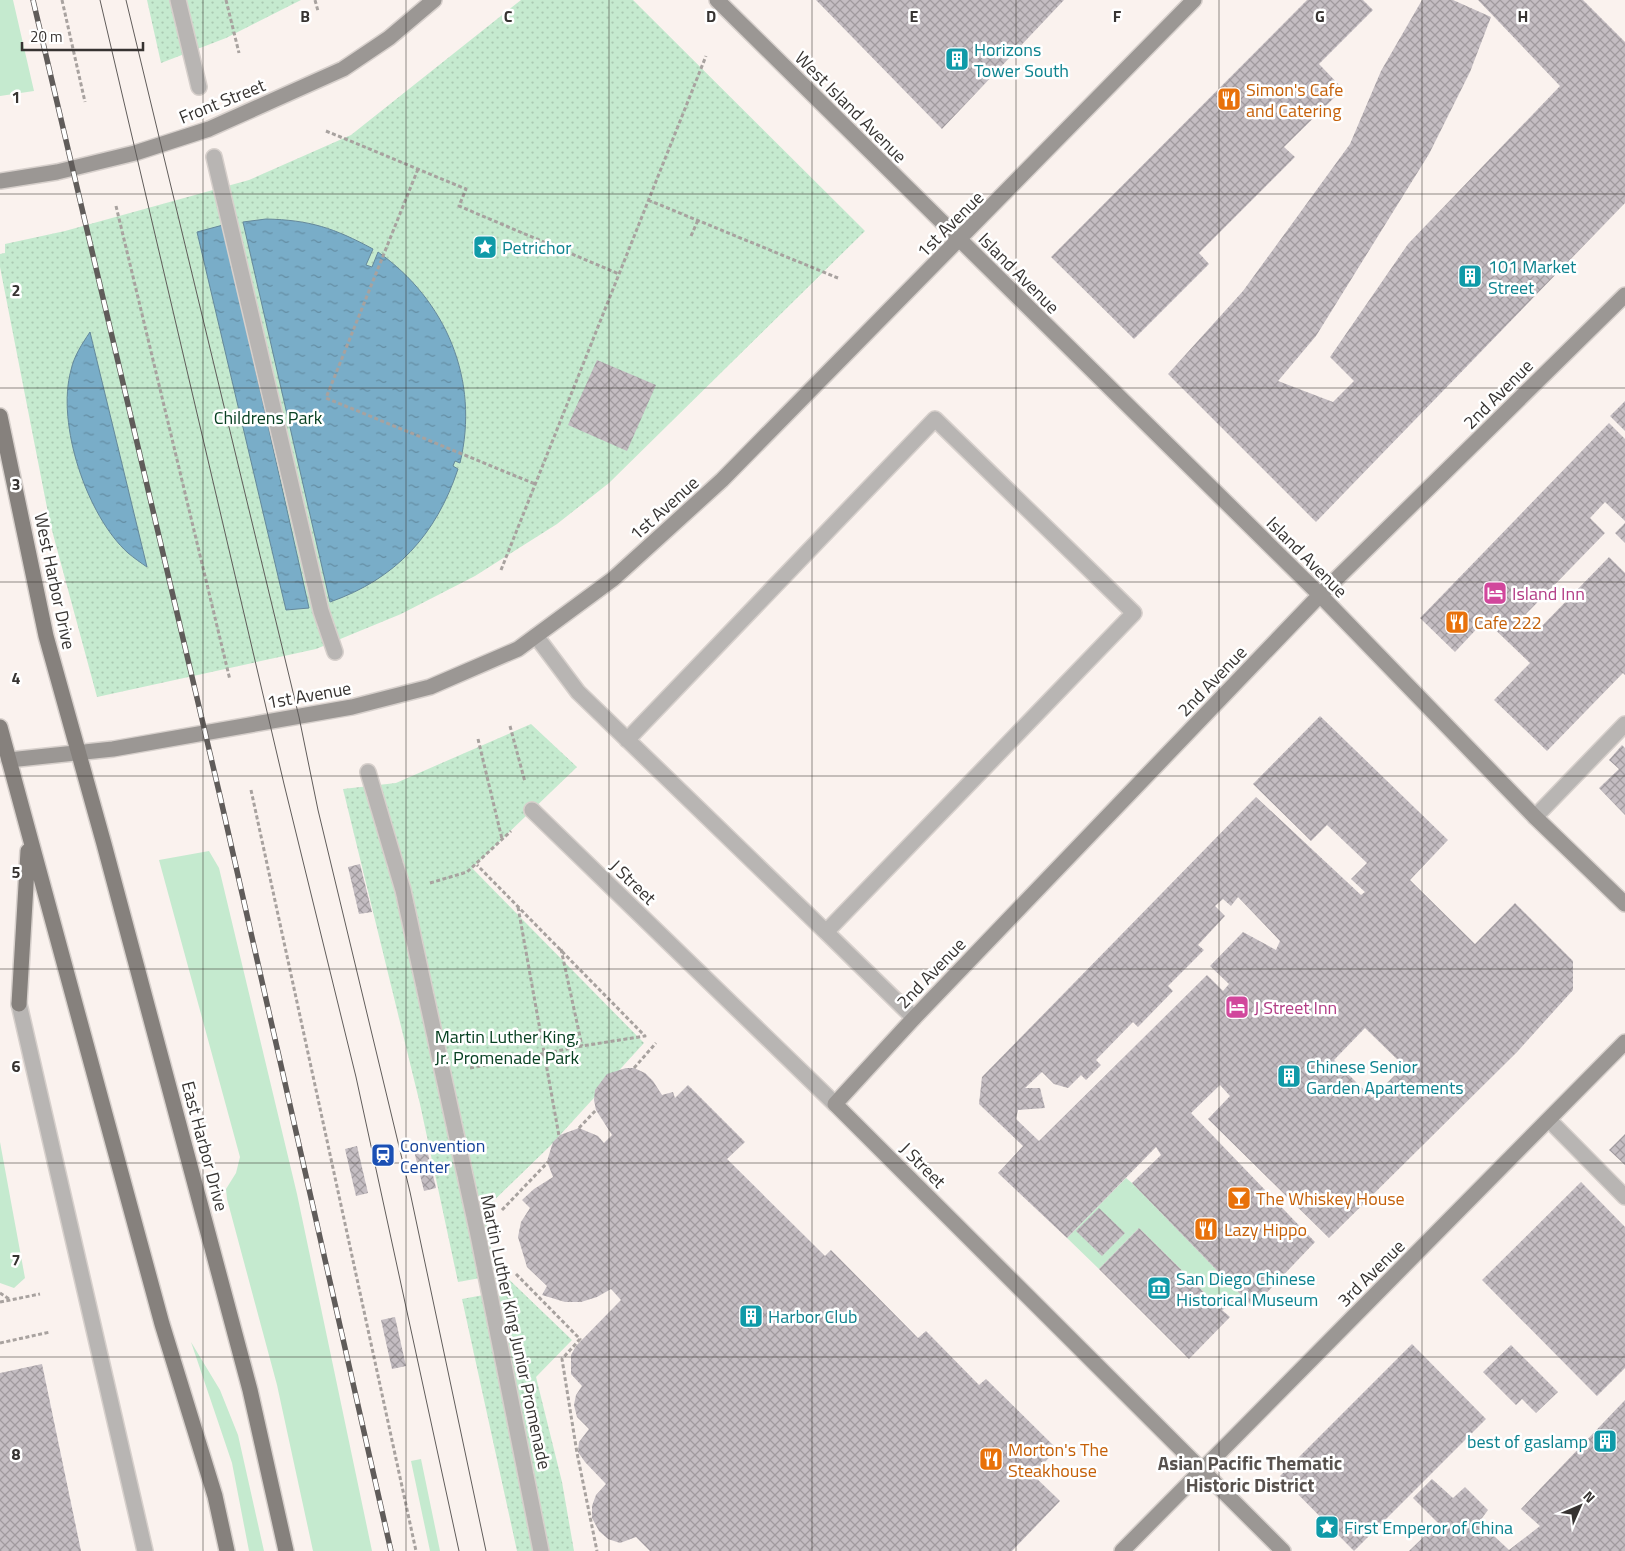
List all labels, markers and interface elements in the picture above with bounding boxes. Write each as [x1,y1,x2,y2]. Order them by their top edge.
text: B [300,4,310,28]
text: C [504,4,513,28]
text: D [706,4,716,28]
text: E [910,4,919,28]
text: F [1113,4,1122,28]
text: G [1315,4,1325,28]
text: H [1518,4,1528,28]
scale bar [22,20,144,52]
text: 20 m [30,25,63,48]
place label: Horizons Tower South [974,36,1069,84]
street label: West Island Avenue [789,45,913,169]
building icon: Horizons Tower South [944,46,970,72]
street label: Front Street [175,71,270,131]
place label: Simon's Cafe and Catering [1246,76,1343,124]
text: 1 [12,85,20,109]
restaurant icon: Simon's Cafe and Catering [1216,86,1242,112]
street label: 1st Avenue [910,184,990,264]
street label: Island Avenue [972,226,1066,320]
place icon: Petrichor [472,234,498,260]
place label: Petrichor [502,234,571,261]
place label: 101 Market Street [1488,253,1577,301]
building icon: 101 Market Street [1457,263,1483,289]
text: 2 [12,278,20,302]
street label: 2nd Avenue [1457,353,1539,435]
park label: Childrens Park [214,404,323,431]
street label: 1st Avenue [623,470,705,546]
text: 3 [12,472,20,496]
street label: West Harbor Drive [27,510,83,652]
street label: Island Avenue [1260,510,1354,604]
hotel icon: Island Inn [1482,580,1508,606]
place label: Island Inn [1512,580,1585,607]
restaurant icon: Cafe 222 [1444,609,1470,635]
place label: Cafe 222 [1474,609,1542,636]
street label: 2nd Avenue [1171,639,1253,723]
text: 4 [12,666,21,690]
street label: 1st Avenue [265,674,353,716]
street label: J Street [604,853,663,911]
text: 5 [12,860,21,884]
street label: 2nd Avenue [890,931,972,1015]
hotel icon: J Street Inn [1224,994,1250,1020]
place label: J Street Inn [1254,994,1337,1021]
park label: Martin Luther King, Jr. Promenade Park [435,1023,580,1071]
place label: Chinese Senior Garden Apartements [1306,1053,1464,1101]
text: 6 [12,1054,21,1078]
building icon: Chinese Senior Garden Apartements [1276,1063,1302,1089]
street label: East Harbor Drive [175,1078,235,1214]
place label: Convention Center [400,1132,485,1180]
street label: J Street [894,1136,953,1195]
station icon: Convention Center [370,1142,396,1168]
bar icon: The Whiskey House [1226,1185,1252,1211]
place label: The Whiskey House [1256,1185,1405,1212]
street label: Martin Luther King Junior Promenade [474,1192,558,1472]
restaurant icon: Lazy Hippo [1193,1216,1219,1242]
place label: Lazy Hippo [1224,1216,1307,1243]
street label: 3rd Avenue [1331,1233,1411,1313]
text: 7 [12,1248,20,1272]
place label: San Diego Chinese Historical Museum [1176,1265,1318,1313]
museum icon: San Diego Chinese Historical Museum [1146,1275,1172,1301]
building icon: Harbor Club [738,1303,764,1329]
place label: Harbor Club [768,1303,858,1330]
place label: best of gaslamp [1467,1428,1588,1455]
building icon: best of gaslamp [1592,1428,1618,1454]
place label: Morton's The Steakhouse [1008,1436,1108,1484]
text: 8 [12,1442,21,1466]
restaurant icon: Morton's The Steakhouse [978,1446,1004,1472]
district label: Asian Pacific Thematic Historic District [1158,1448,1342,1499]
north arrow [1555,1481,1605,1531]
text: N [1579,1486,1600,1507]
place icon: First Emperor of China [1314,1514,1340,1540]
place label: First Emperor of China [1344,1514,1513,1541]

